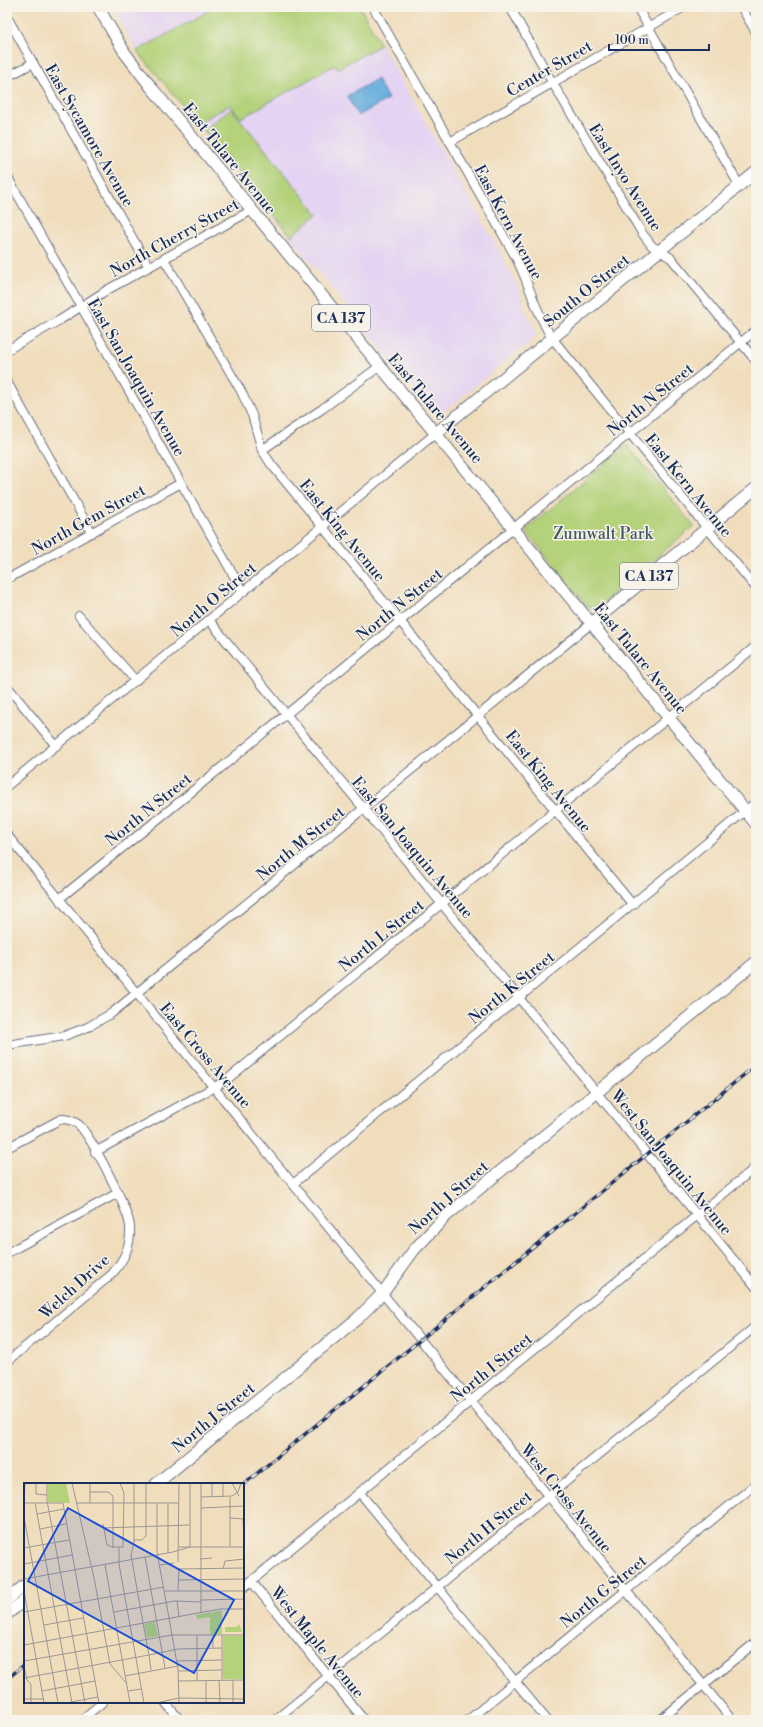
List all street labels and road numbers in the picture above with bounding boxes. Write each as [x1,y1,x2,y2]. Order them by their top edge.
street label: Center Street [503,36,596,101]
street label: East Sycamore Avenue [40,61,138,210]
street label: East Tulare Avenue [178,99,280,219]
street label: East Inyo Avenue [584,120,666,235]
street label: East Kern Avenue [469,161,547,284]
street label: North Cherry Street [106,194,243,282]
street label: South O Street [539,250,634,332]
street label: East San Joaquin Avenue [83,295,190,460]
road number: CA 137 [312,305,370,331]
street label: East Tulare Avenue [383,349,487,468]
street label: North N Street [603,359,698,441]
street label: East Kern Avenue [640,430,736,542]
street label: East King Avenue [295,475,390,586]
street label: North Gem Street [28,480,149,560]
street label: North O Street [167,558,261,642]
road number: CA 137 [620,563,678,589]
street label: North N Street [352,564,447,646]
street label: East Tulare Avenue [589,599,691,719]
street label: East King Avenue [501,726,596,837]
street label: North N Street [101,769,196,851]
street label: East San Joaquin Avenue [347,773,477,923]
street label: North M Street [253,802,349,885]
street label: North L Street [335,895,429,976]
street label: North K Street [464,947,559,1029]
street label: East Cross Avenue [155,999,255,1113]
street label: West San Joaquin Avenue [606,1085,736,1239]
street label: North J Street [404,1156,493,1239]
street label: Welch Drive [35,1250,114,1324]
street label: North I Street [447,1328,537,1407]
street label: North J Street [168,1378,259,1457]
street label: West Cross Avenue [516,1439,616,1557]
street label: North H Street [441,1486,536,1569]
street label: North G Street [556,1551,651,1633]
street label: West Maple Avenue [265,1582,368,1703]

